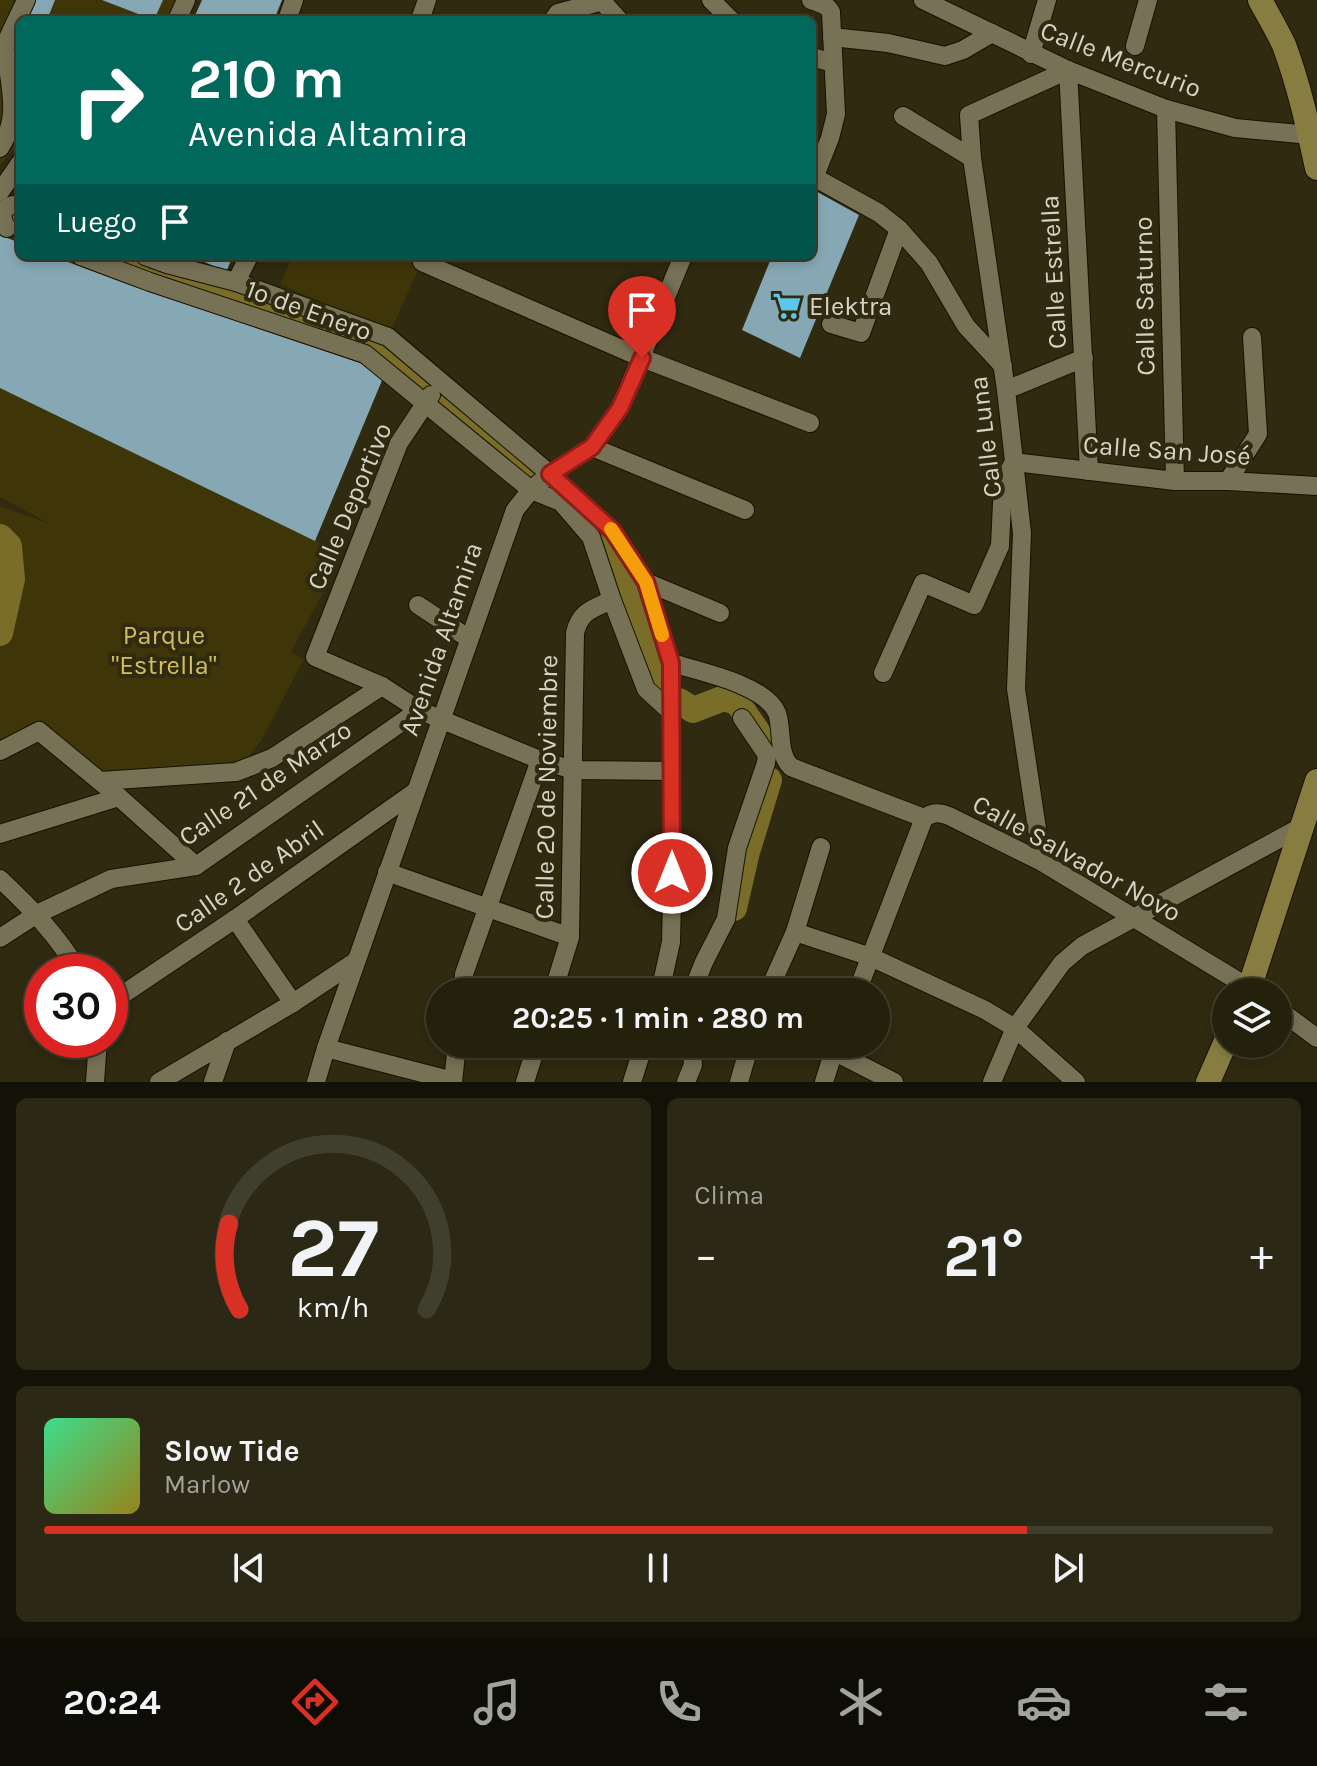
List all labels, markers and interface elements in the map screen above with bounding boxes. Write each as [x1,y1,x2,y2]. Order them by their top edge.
street label: Calle Mercurio [1036,15,1206,104]
text: 210 m [188,46,345,111]
icon: right [56,48,160,152]
text: Avenida Altamira [188,113,468,155]
street label: Calle Estrella [1034,194,1073,350]
icon: arrive [153,200,197,244]
text: Luego [56,204,137,240]
street label: Calle Saturno [1128,216,1161,376]
street label: 1o de Enero [242,273,376,347]
pin [608,276,676,358]
icon: arrive [620,288,664,332]
supermarket icon: Elektra [772,291,802,321]
place label: Elektra [809,291,892,322]
street label: Calle Luna [963,374,1008,499]
street label: Calle Deportivo [300,418,399,594]
street label: Calle San José [1082,429,1252,472]
street label: Avenida Altamira [394,539,489,740]
park label: Parque "Estrella" [111,620,217,681]
street label: Calle 20 de Noviembre [529,654,564,920]
street label: Calle 21 de Marzo [173,714,357,853]
street label: Calle Salvador Novo [967,788,1186,929]
street label: Calle 2 de Abril [169,813,330,939]
position arrow [630,831,714,915]
speed limit sign: 30 [24,954,128,1058]
map controls [1212,978,1292,1058]
button: layers [1212,978,1292,1058]
text: 20:25 · 1 min · 280 m [512,1000,804,1036]
text: Clima [695,1180,764,1211]
text: 27 [287,1200,379,1297]
text: 21° [943,1221,1024,1291]
text: − [695,1230,718,1281]
text: + [1250,1230,1273,1281]
text: km/h [297,1291,369,1324]
text: Slow Tide [164,1433,300,1469]
text: Marlow [164,1469,250,1500]
icon: previous [227,1546,271,1590]
icon: pause [636,1546,680,1590]
icon: next [1046,1546,1090,1590]
icon: directions [287,1674,343,1730]
icon: music [469,1674,525,1730]
icon: phone [651,1674,707,1730]
icon: climate [833,1674,889,1730]
icon: car [1016,1674,1072,1730]
icon: filters [1198,1674,1254,1730]
text: 20:24 [63,1681,161,1723]

